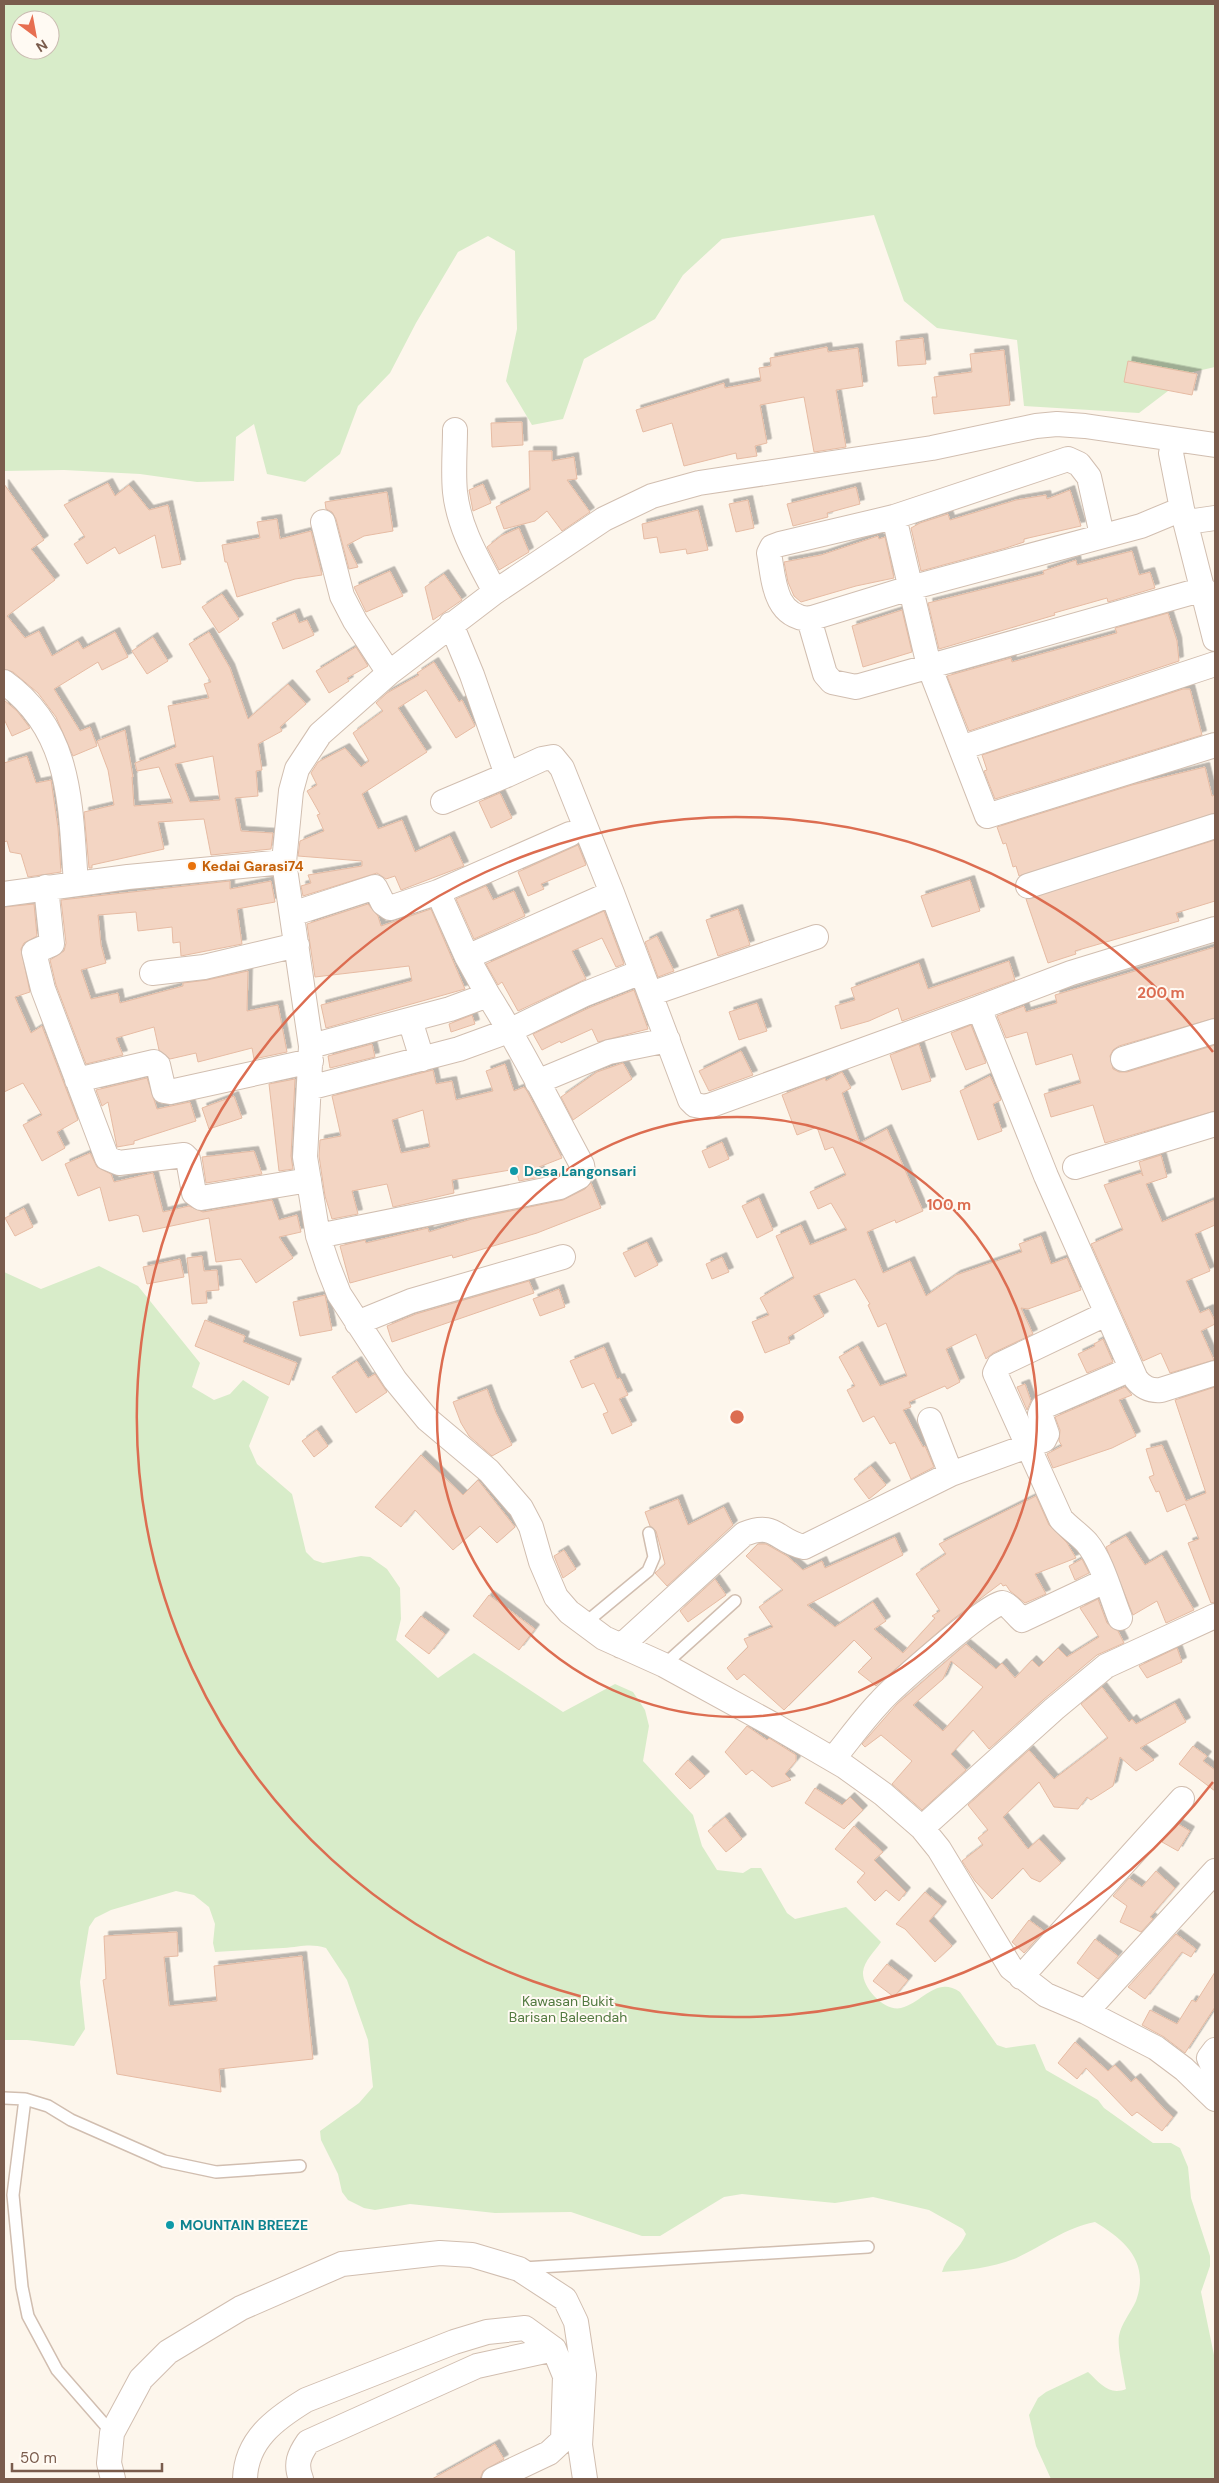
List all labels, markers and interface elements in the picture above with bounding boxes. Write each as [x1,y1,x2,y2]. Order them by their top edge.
north arrow [10,10,60,60]
text: N [33,36,51,56]
place label: Kedai Garasi74 [202,857,304,875]
marker: Kedai Garasi74 [186,860,198,872]
text: 200 m [1137,983,1185,1003]
place label: Desa Langonsari [524,1162,637,1180]
marker: Desa Langonsari [508,1165,520,1177]
text: 100 m [927,1195,971,1215]
centre of rings [728,1408,746,1426]
park label: Kawasan Bukit Barisan Baleendah [509,1992,627,2026]
place label: MOUNTAIN BREEZE [180,2216,308,2234]
marker: MOUNTAIN BREEZE [164,2219,176,2231]
scale bar [12,2440,162,2472]
text: 50 m [20,2448,57,2468]

